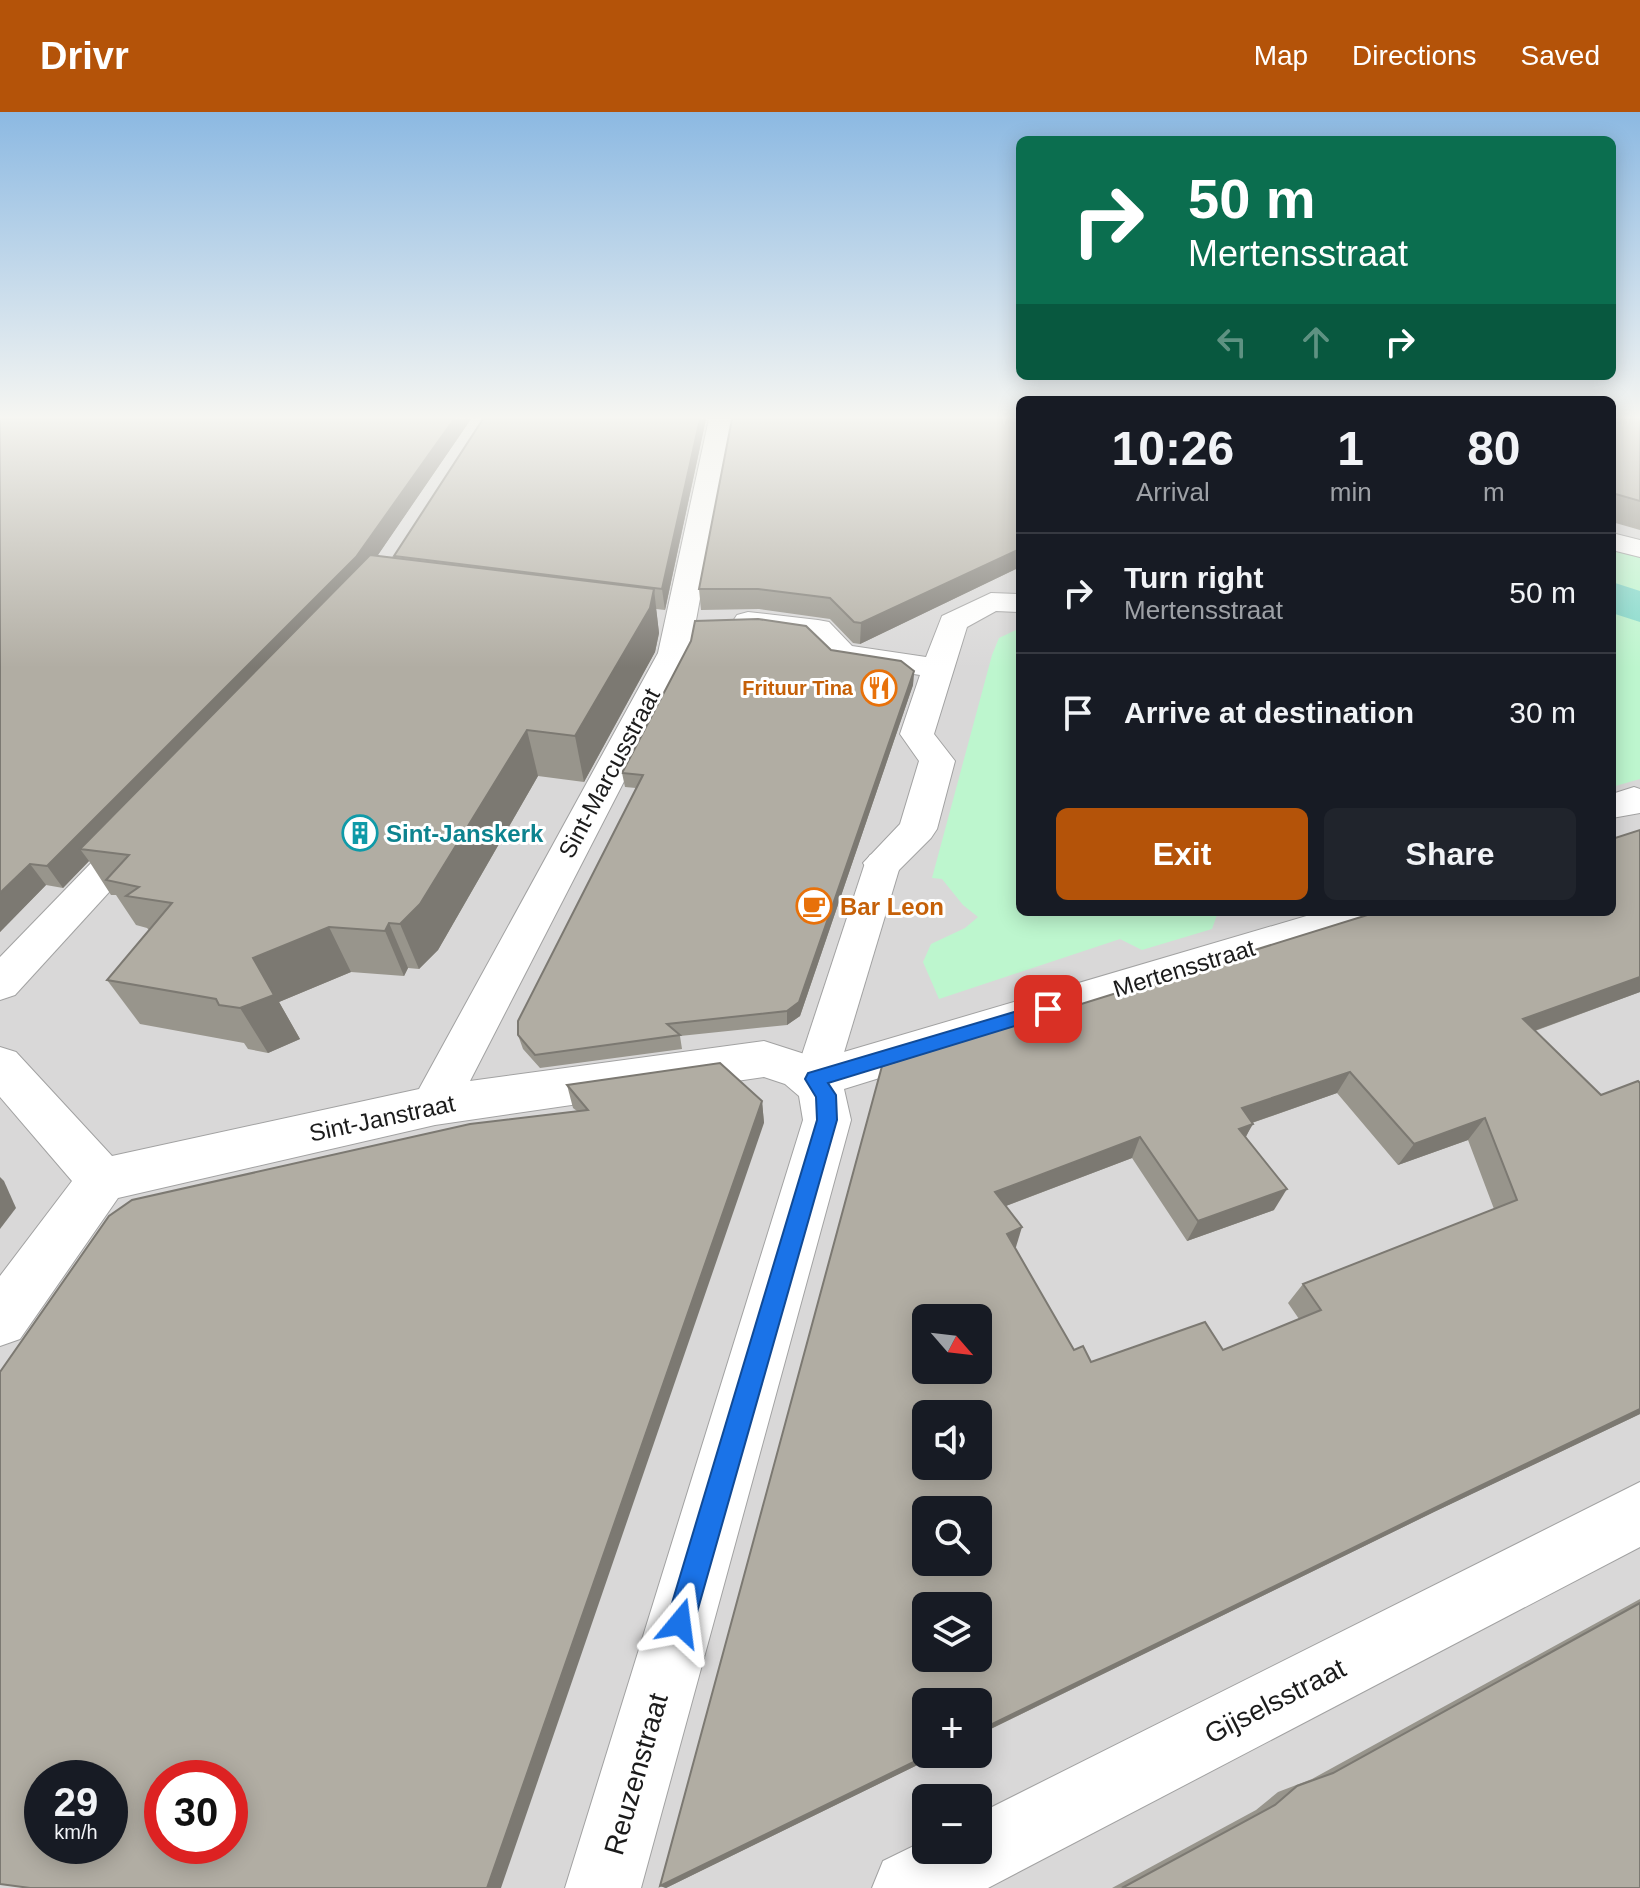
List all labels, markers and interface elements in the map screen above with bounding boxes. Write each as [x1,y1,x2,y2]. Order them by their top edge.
text: Drivr [40,35,129,77]
text: Map [1254,40,1308,71]
text: Directions [1352,40,1477,71]
text: Saved [1521,40,1600,71]
text: 50 m [1188,167,1316,230]
icon: right [1056,168,1160,272]
text: Mertensstraat [1188,233,1408,274]
icon: left [1210,320,1254,364]
icon: ahead [1294,320,1338,364]
icon: right [1378,320,1422,364]
text: 10:26 [1111,422,1234,475]
text: 1 [1337,422,1364,475]
text: 80 [1467,422,1521,475]
text: Arrival [1136,477,1210,507]
text: min [1330,477,1372,507]
text: m [1483,477,1505,507]
text: Turn right [1124,561,1263,594]
icon: right [1056,571,1100,615]
text: 50 m [1509,576,1576,609]
text: Mertensstraat [1124,595,1283,625]
restaurant icon: Frituur Tina [860,669,898,707]
place label: Frituur Tina [742,677,854,699]
street label: Sint-Marcusstraat [553,683,665,862]
icon: arrive [1056,691,1100,735]
text: Arrive at destination [1124,696,1414,729]
text: 30 m [1509,696,1576,729]
button: Exit [1056,808,1308,900]
button: Share [1324,808,1576,900]
building icon: Sint-Janskerk [341,814,379,852]
place label: Sint-Janskerk [386,820,544,847]
cafe icon: Bar Leon [795,887,833,925]
place label: Bar Leon [840,893,944,920]
street label: Mertensstraat [1110,934,1258,1002]
pin [1014,975,1082,1043]
icon: arrive [1026,987,1070,1031]
street label: Sint-Janstraat [307,1089,458,1147]
north arrow [912,1304,992,1384]
map controls [912,1304,992,1864]
button: sound [912,1400,992,1480]
button: search [912,1496,992,1576]
position arrow [638,1581,722,1665]
button: layers [912,1592,992,1672]
street label: Gijselsstraat [1199,1652,1351,1750]
button: + [912,1688,992,1768]
street label: Reuzenstraat [598,1689,674,1858]
speed limit sign: 30 [144,1760,248,1864]
text: 29 [54,1780,98,1824]
button: − [912,1784,992,1864]
text: km/h [54,1821,98,1843]

